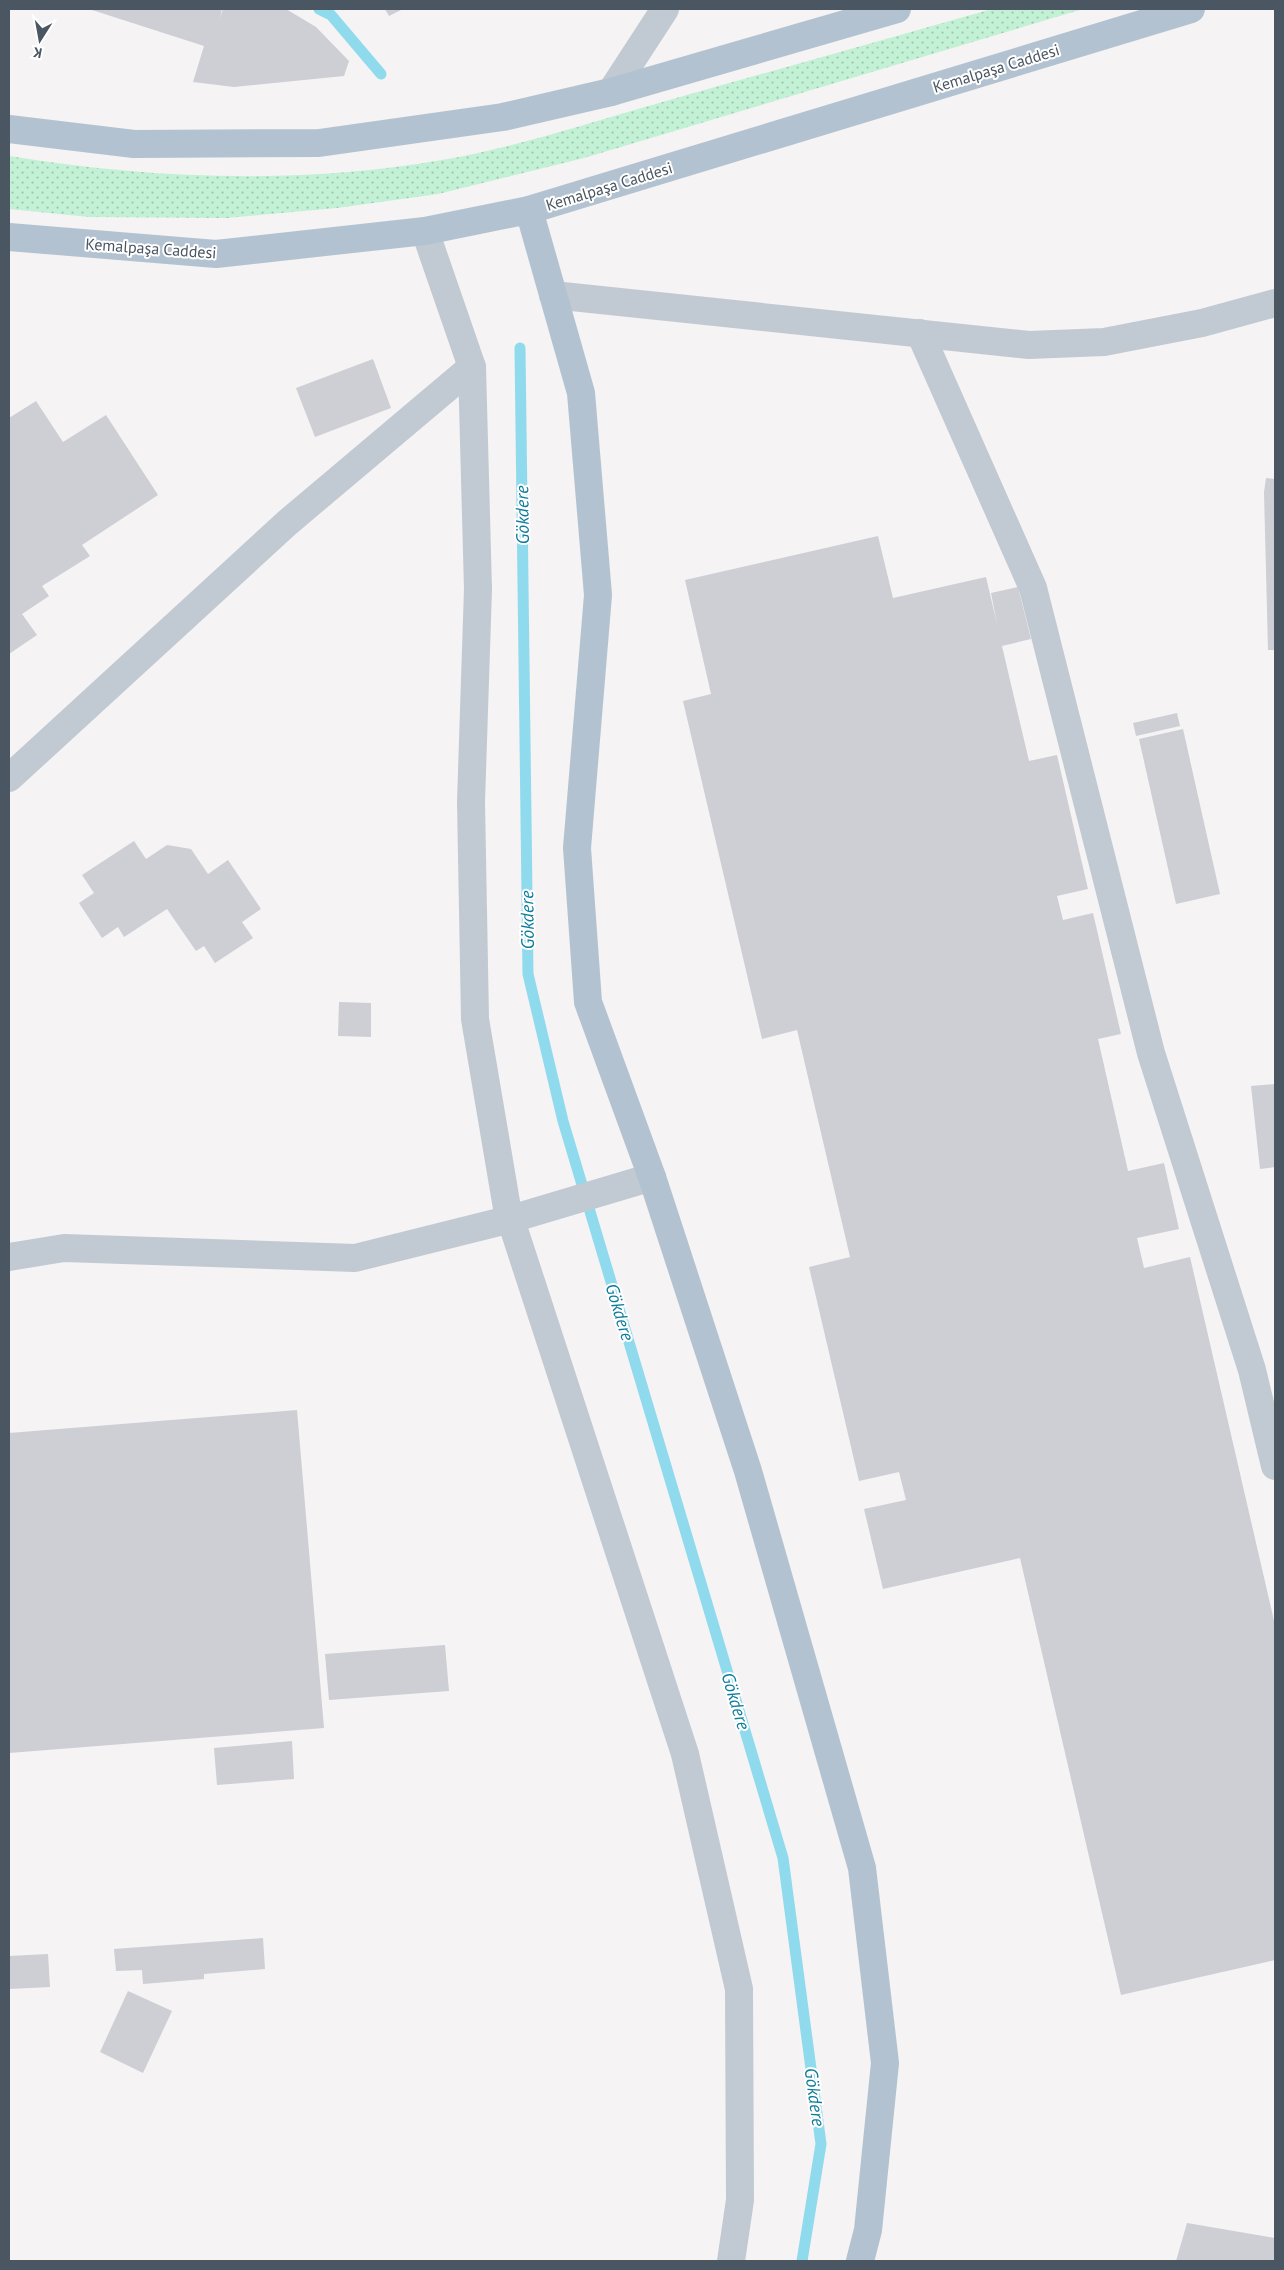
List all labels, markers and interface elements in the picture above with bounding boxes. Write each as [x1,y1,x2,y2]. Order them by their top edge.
north arrow [15,15,65,65]
street label: Kemalpaşa Caddesi [930,39,1062,97]
text: K [31,43,44,62]
street label: Kemalpaşa Caddesi [543,157,675,215]
street label: Kemalpaşa Caddesi [85,233,217,263]
water label: Gökdere [510,485,534,545]
water label: Gökdere [515,890,539,950]
water label: Gökdere [600,1281,640,1344]
water label: Gökdere [716,1670,756,1733]
water label: Gökdere [800,2066,831,2128]

